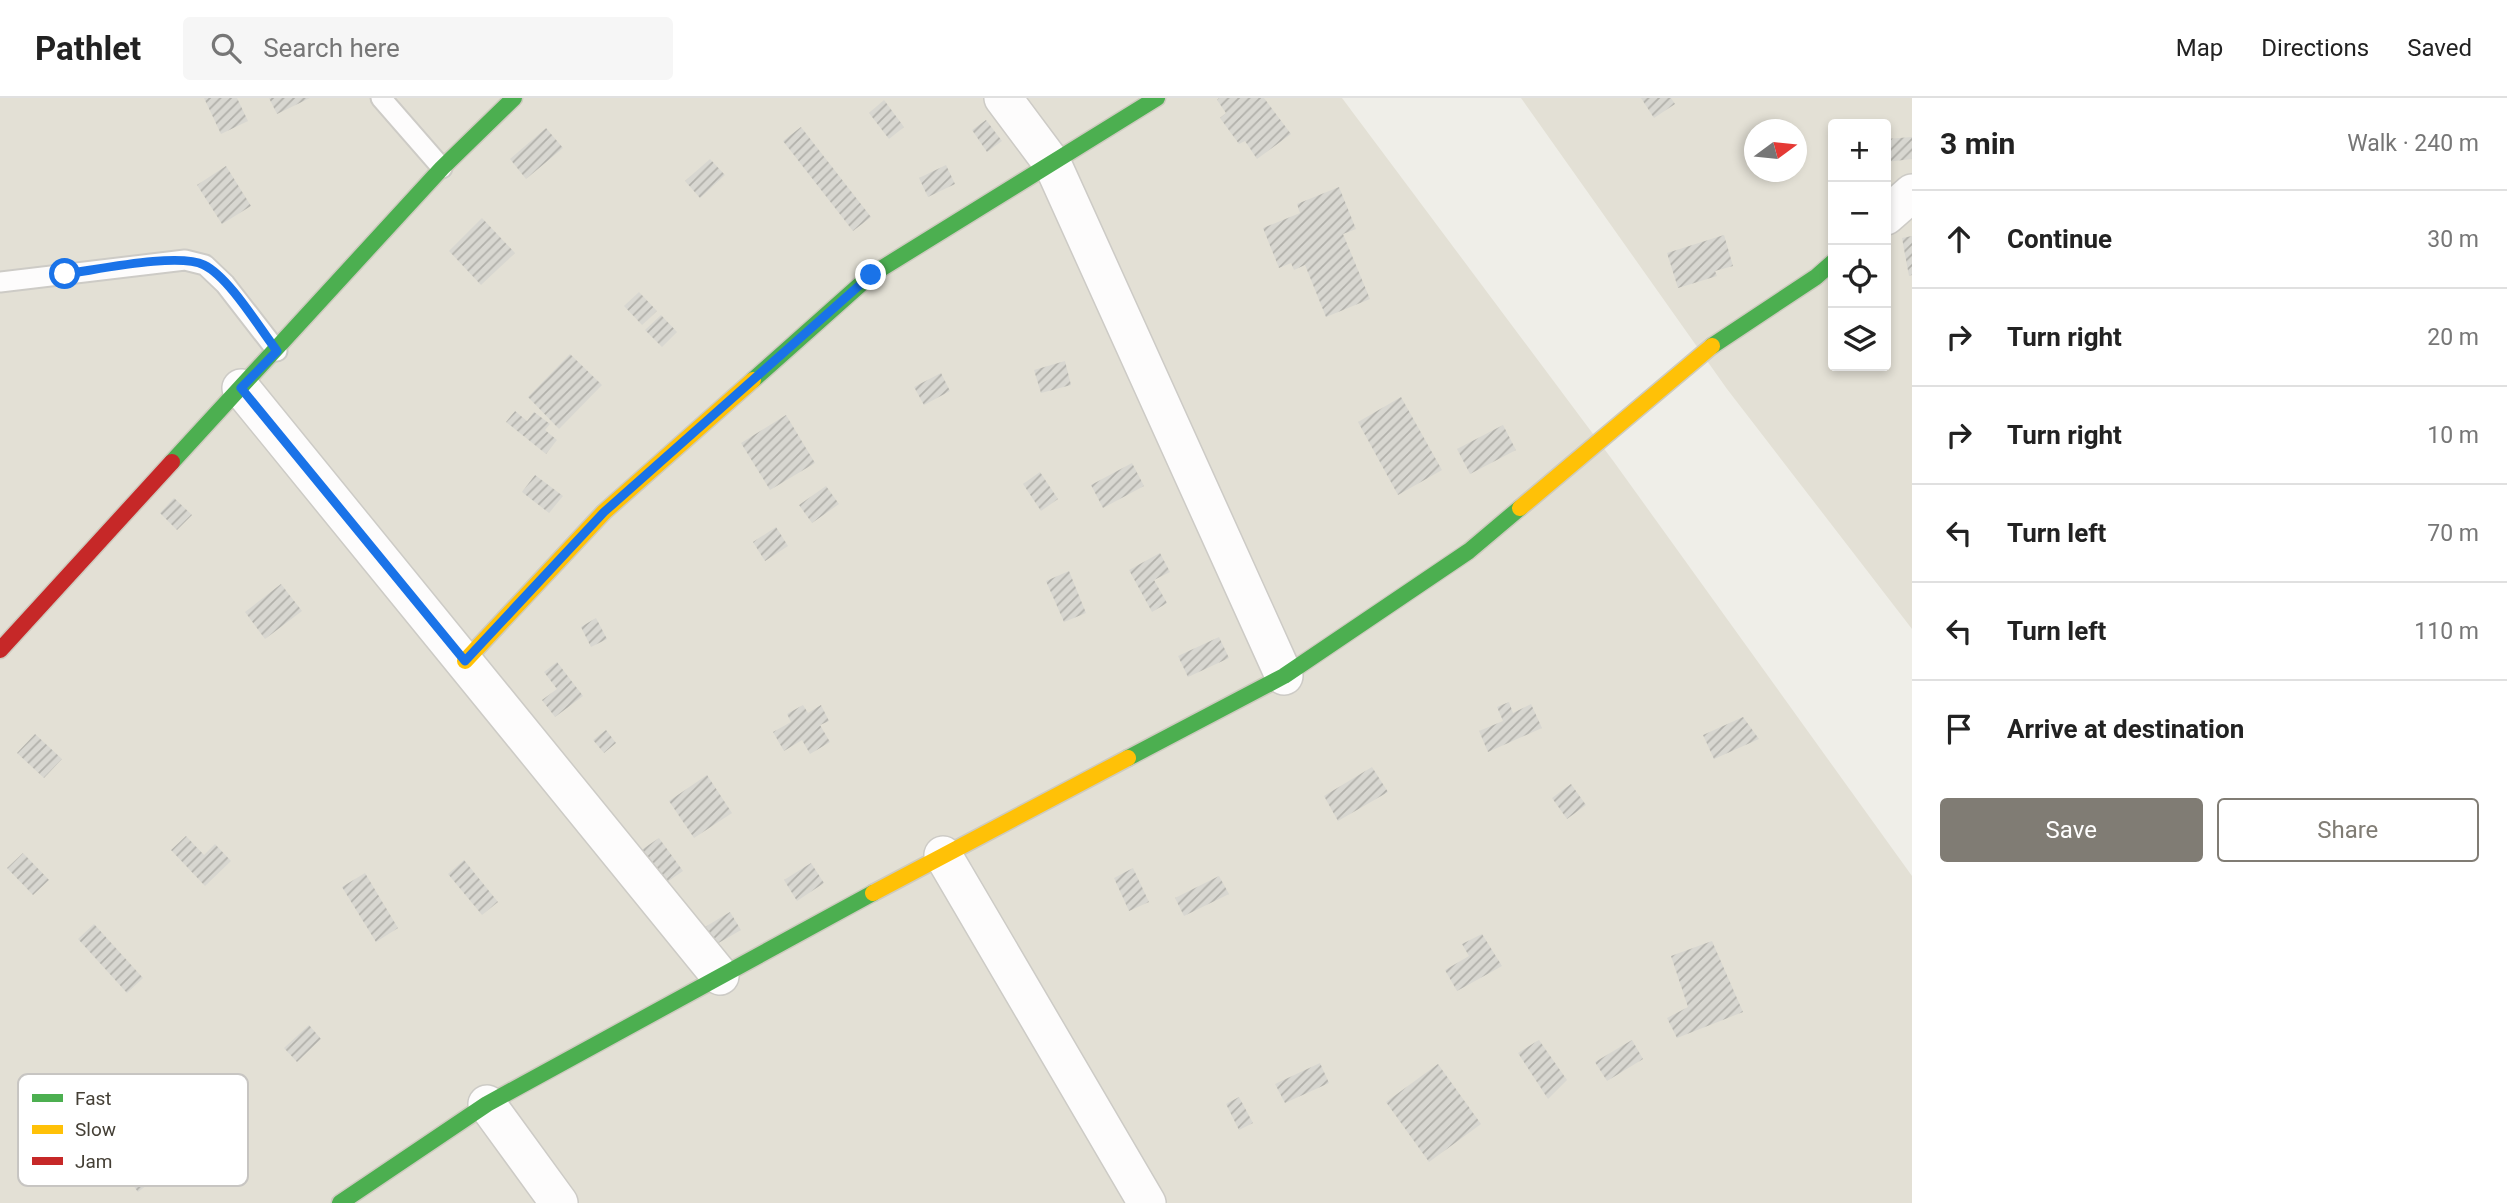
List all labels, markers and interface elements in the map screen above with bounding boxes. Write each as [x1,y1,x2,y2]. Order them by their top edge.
search box [183,17,673,80]
text: Pathlet [35,29,141,68]
icon: search [207,29,245,67]
text: Search here [263,33,400,63]
text: Map [2176,34,2223,62]
text: Directions [2261,34,2369,62]
text: Saved [2407,34,2472,62]
north arrow [1744,119,1807,182]
map controls [1828,119,1891,371]
button: + [1828,119,1891,182]
text: 3 min [1940,126,2015,161]
text: Walk · 240 m [2347,130,2479,157]
button: − [1828,182,1891,245]
icon: ahead [1940,220,1978,258]
text: Continue [2007,224,2112,254]
text: 30 m [2427,226,2479,253]
button: locate [1828,245,1891,308]
route start [49,258,80,289]
route end [855,259,886,290]
button: layers [1828,308,1891,371]
icon: right [1940,318,1978,356]
text: Turn right [2007,322,2122,352]
text: 20 m [2427,324,2479,351]
icon: right [1940,416,1978,454]
text: Turn right [2007,420,2122,450]
text: 10 m [2427,422,2479,449]
icon: left [1940,514,1978,552]
text: Turn left [2007,518,2106,548]
text: 70 m [2427,520,2479,547]
icon: left [1940,612,1978,650]
text: Turn left [2007,616,2106,646]
text: 110 m [2414,618,2479,645]
icon: arrive [1940,710,1978,748]
text: Arrive at destination [2007,714,2244,744]
button: Save [1940,798,2203,862]
button: Share [2217,798,2479,862]
legend [18,1074,248,1186]
text: Fast [75,1087,112,1110]
text: Slow [75,1118,116,1141]
text: Jam [75,1150,112,1173]

